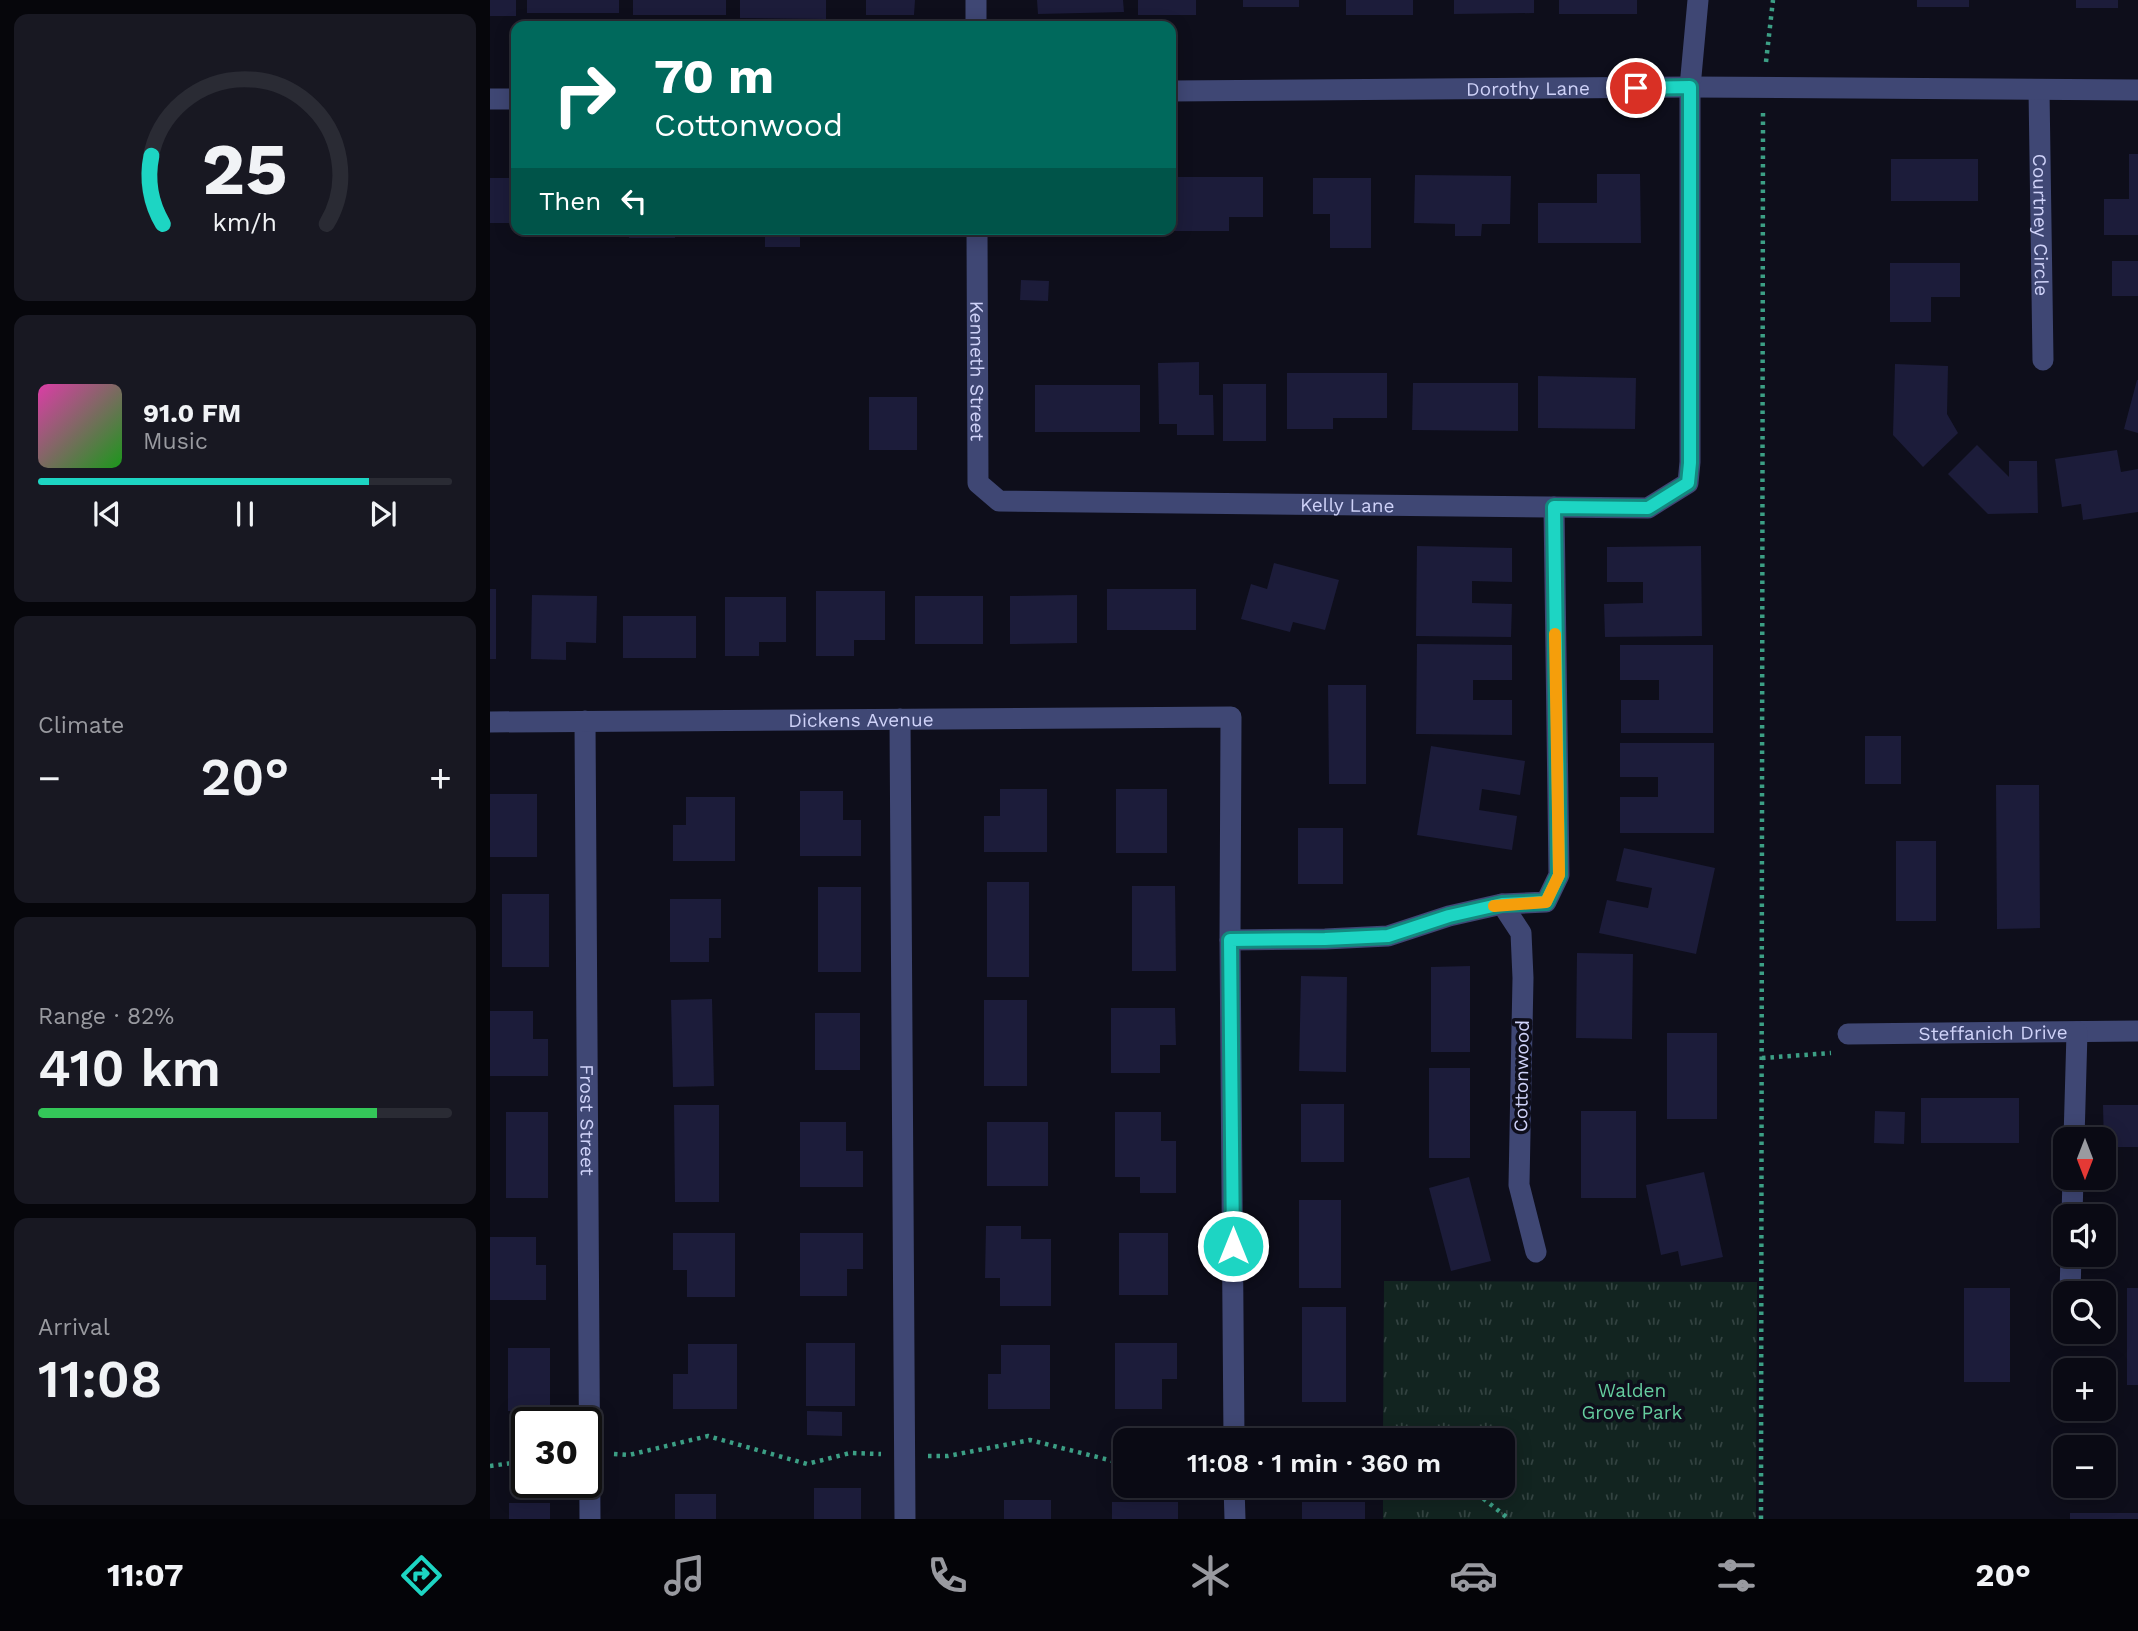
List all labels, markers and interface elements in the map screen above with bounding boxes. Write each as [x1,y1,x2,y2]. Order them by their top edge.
text: 70 m [654,47,774,105]
icon: right [539,49,630,140]
pin [1606,58,1666,118]
icon: arrive [1617,69,1655,107]
street label: Dorothy Lane [1466,77,1590,101]
text: Cottonwood [654,106,843,144]
text: 25 [202,126,288,212]
street label: Courtney Circle [2028,154,2053,296]
icon: left [615,182,653,220]
text: Then [539,186,601,216]
text: km/h [213,207,277,236]
street label: Kenneth Street [965,301,989,441]
text: 91.0 FM [143,398,241,428]
text: Music [143,428,208,455]
street label: Kelly Lane [1300,493,1395,517]
icon: previous [88,495,126,533]
icon: pause [226,495,264,533]
icon: next [364,495,402,533]
street label: Dickens Avenue [788,708,934,732]
text: Climate [38,712,124,739]
text: 20° [201,747,289,808]
text: − [38,756,61,800]
text: + [429,756,452,800]
text: Range · 82% [38,1003,174,1030]
street label: Cottonwood [1509,1020,1534,1132]
street label: Steffanich Drive [1918,1021,2068,1045]
text: 410 km [38,1038,221,1099]
street label: Frost Street [575,1064,599,1176]
north arrow [2053,1127,2116,1190]
map controls [2053,1127,2116,1498]
button: sound [2053,1204,2116,1267]
position arrow [1196,1209,1270,1283]
button: search [2053,1281,2116,1344]
text: Arrival [38,1314,110,1341]
text: 11:08 [38,1349,162,1410]
button: + [2053,1358,2116,1421]
park label: Walden Grove Park [1582,1379,1683,1424]
speed limit sign: 30 [511,1407,602,1498]
button: − [2053,1435,2116,1498]
text: 11:08 · 1 min · 360 m [1187,1448,1441,1478]
icon: directions [397,1551,446,1600]
icon: music [660,1551,709,1600]
icon: phone [923,1551,972,1600]
icon: climate [1186,1551,1235,1600]
icon: car [1449,1551,1498,1600]
icon: filters [1712,1551,1761,1600]
text: 11:07 [107,1556,183,1594]
text: 20° [1975,1556,2031,1594]

